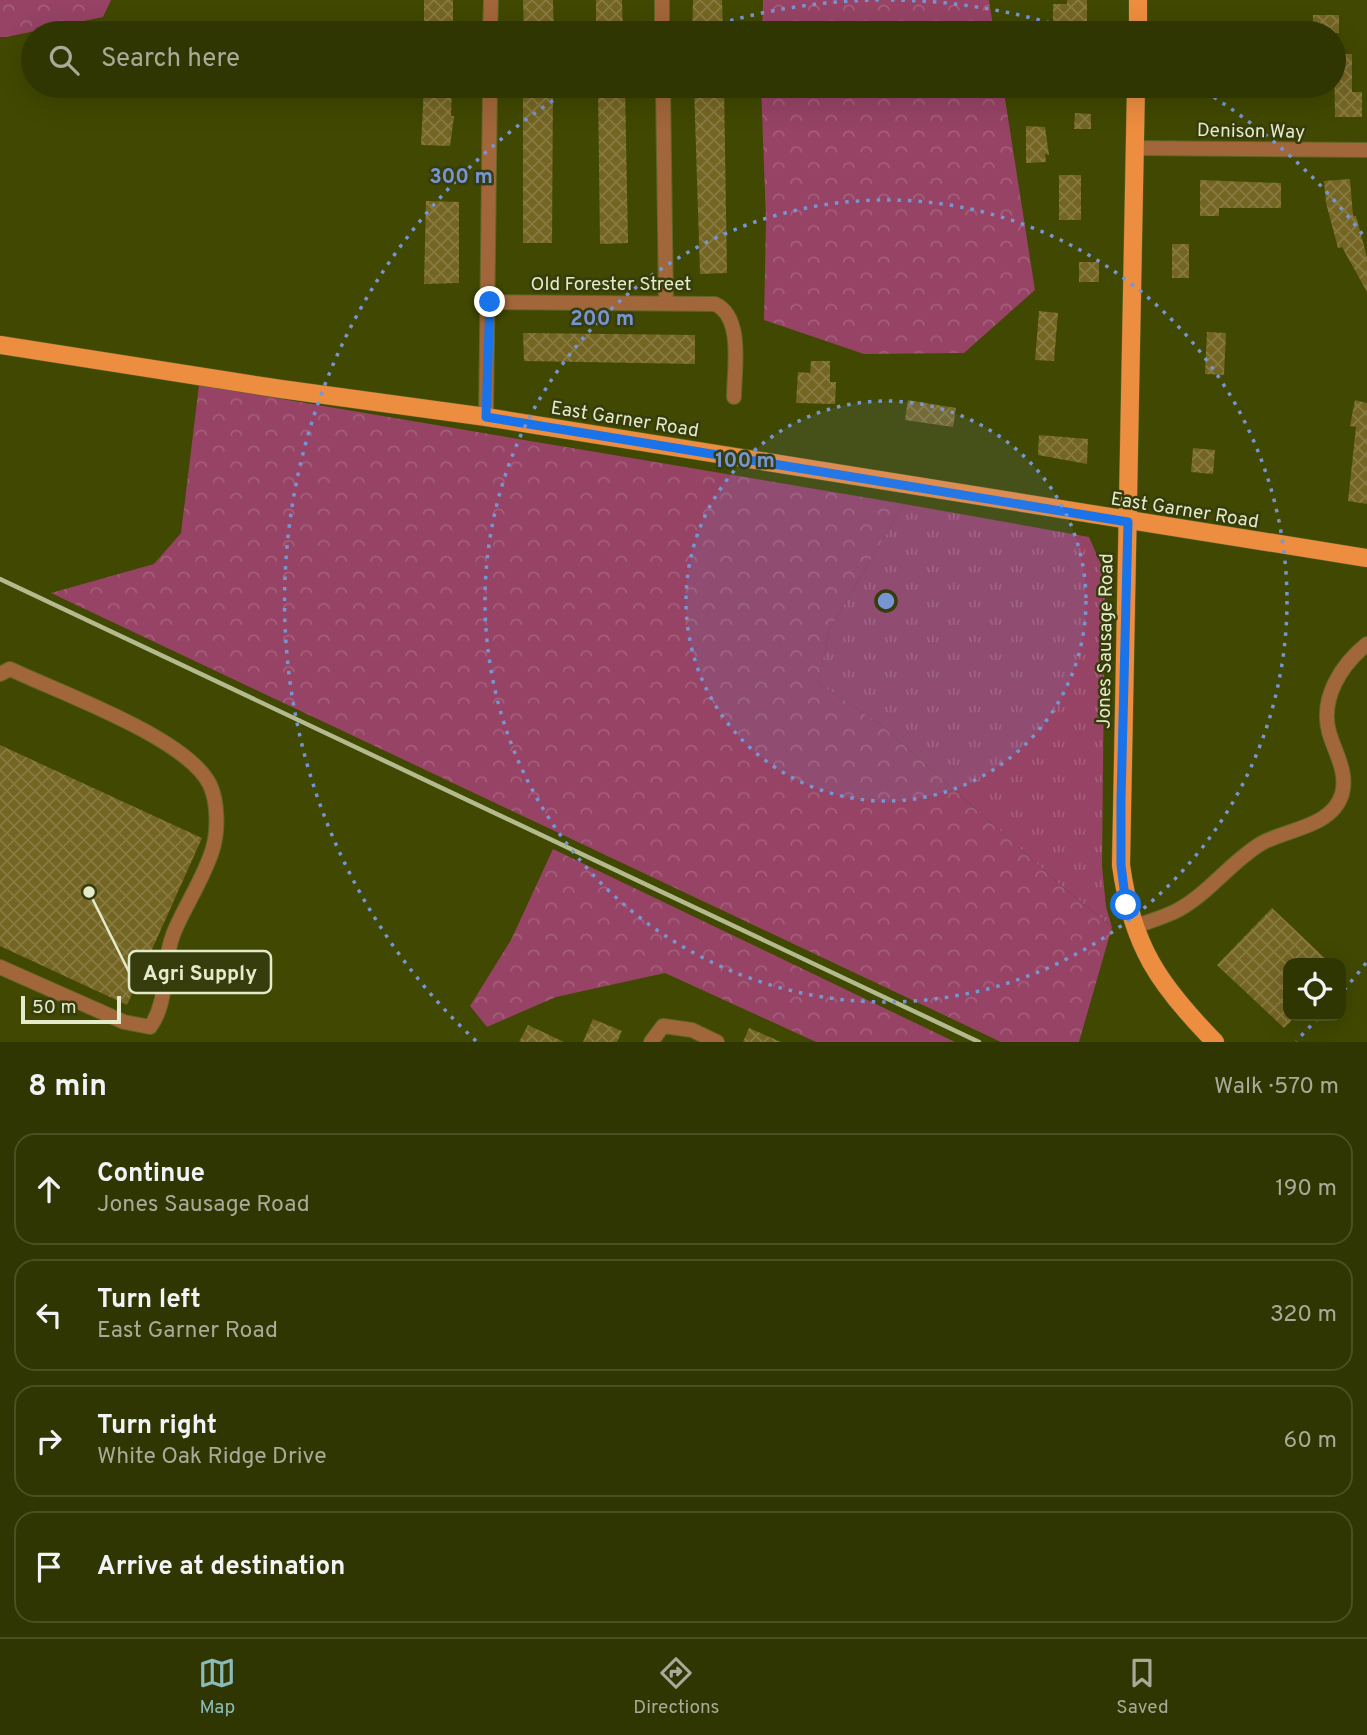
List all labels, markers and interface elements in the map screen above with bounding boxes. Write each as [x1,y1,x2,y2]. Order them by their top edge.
search box [21,21,1346,98]
icon: search [45,41,83,79]
text: Search here [101,43,240,76]
street label: Denison Way [1197,119,1305,145]
text: 300 m [429,164,493,191]
street label: Old Forester Street [531,273,691,297]
route end [474,286,505,317]
text: 200 m [570,306,634,333]
street label: East Garner Road [549,396,700,444]
text: 100 m [715,448,775,475]
street label: East Garner Road [1109,487,1260,535]
street label: Jones Sausage Road [1092,553,1120,729]
centre of rings [874,589,898,613]
route start [1110,889,1141,920]
callout: Agri Supply [129,951,271,993]
map controls [1283,958,1346,1021]
button: locate [1283,958,1346,1021]
text: Agri Supply [143,961,257,988]
scale bar [21,993,121,1025]
text: 50 m [32,996,77,1020]
text: 8 min [28,1069,107,1106]
text: Walk · 570 m [1214,1073,1339,1102]
text: Continue [97,1158,205,1191]
icon: ahead [30,1170,68,1208]
text: 190 m [1275,1175,1337,1204]
text: Jones Sausage Road [97,1191,310,1220]
text: Turn left [97,1284,201,1317]
icon: left [30,1296,68,1334]
text: 320 m [1270,1301,1337,1330]
text: East Garner Road [97,1317,278,1346]
text: Turn right [97,1410,217,1443]
icon: right [30,1422,68,1460]
text: 60 m [1284,1427,1337,1456]
text: White Oak Ridge Drive [97,1443,327,1472]
icon: arrive [30,1548,68,1586]
text: Arrive at destination [97,1551,345,1584]
tab: Map [198,1654,236,1720]
tab: Directions [633,1654,720,1720]
tab: Saved [1116,1654,1169,1720]

